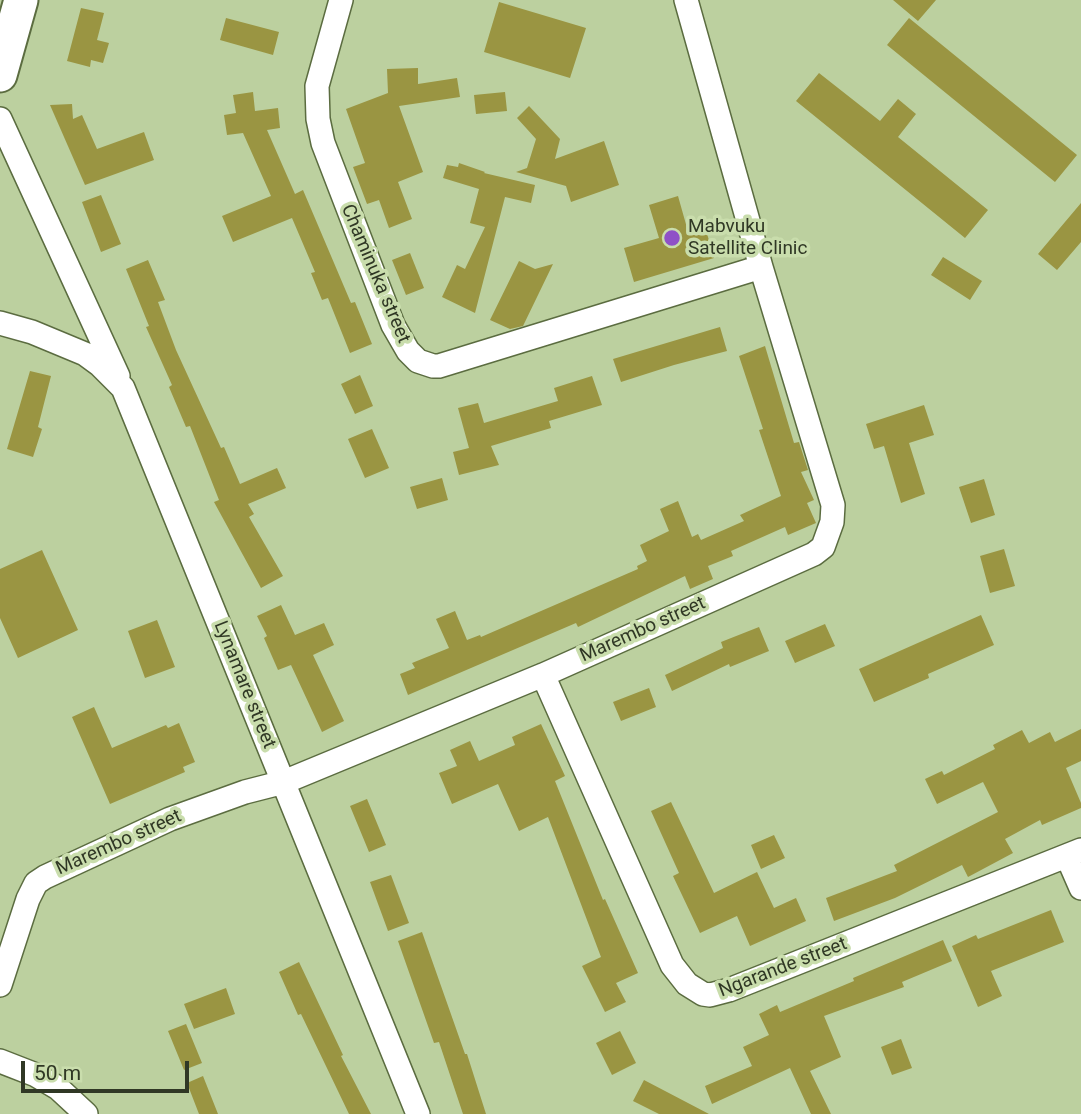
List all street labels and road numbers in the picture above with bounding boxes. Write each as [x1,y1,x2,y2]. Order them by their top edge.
street label: Chaminuka street [335,201,415,347]
street label: Marembo street [577,592,709,668]
street label: Lynamare street [208,618,280,752]
street label: Marembo street [53,805,185,881]
street label: Ngarande street [716,933,850,1003]

